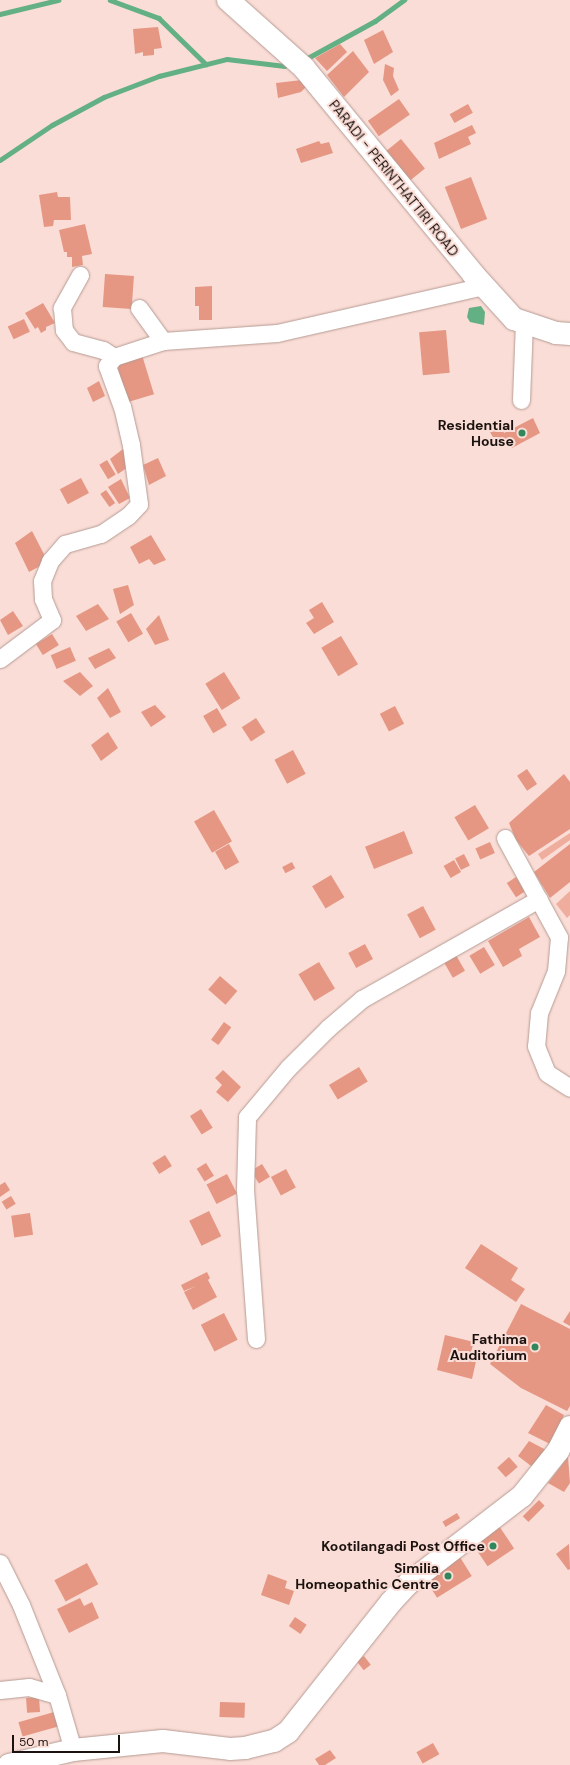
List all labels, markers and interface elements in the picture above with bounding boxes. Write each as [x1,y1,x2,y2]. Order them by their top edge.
street label: PARADI - PERINTHATTIRI ROAD [326,96,462,260]
place label: Residential House [438,417,514,450]
marker: Residential House [517,428,527,438]
place label: Fathima Auditorium [450,1331,527,1364]
marker: Fathima Auditorium [530,1342,540,1352]
place label: Kootilangadi Post Office [321,1538,485,1554]
marker: Kootilangadi Post Office [488,1541,498,1551]
place label: Similia Homeopathic Centre [295,1560,439,1592]
marker: Similia Homeopathic Centre [442,1570,454,1582]
scale bar [14,1727,122,1753]
text: 50 m [19,1734,48,1750]

